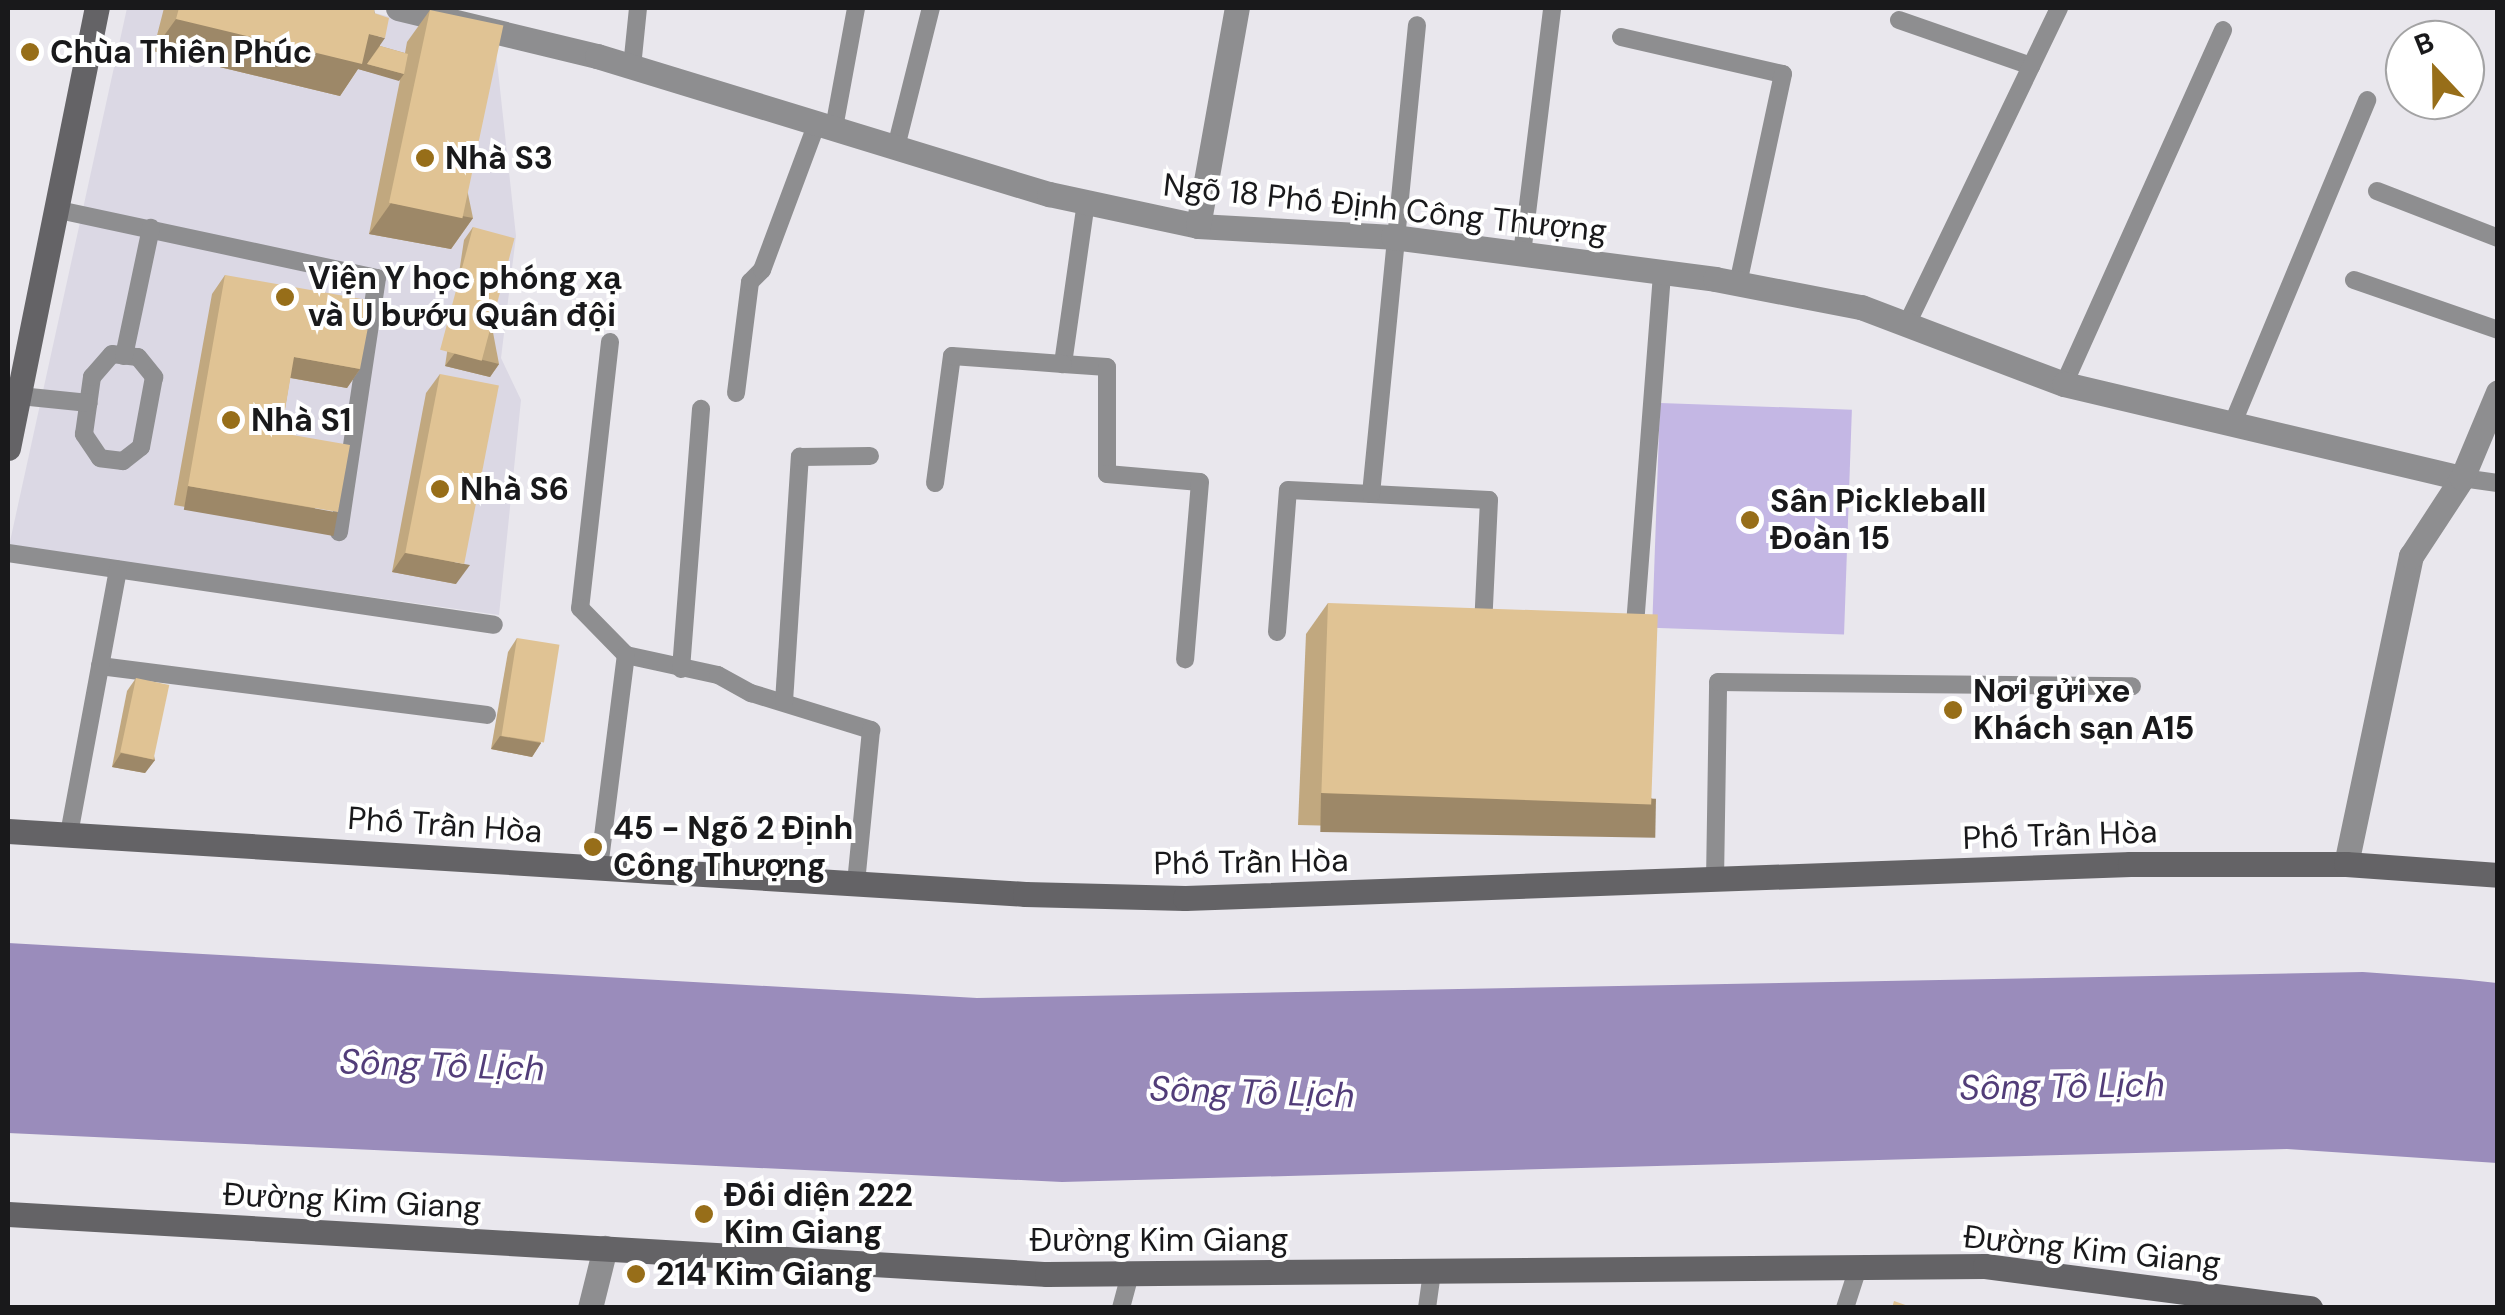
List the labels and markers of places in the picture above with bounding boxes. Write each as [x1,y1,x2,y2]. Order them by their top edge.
place label: Chùa Thiên Phúc [50,33,312,71]
marker: Chùa Thiên Phúc [19,41,41,63]
place label: Nhà S3 [445,139,553,177]
marker: Nhà S3 [414,147,436,169]
place label: Viện Y học phóng xạ và U bướu Quân đội [308,260,621,335]
marker: Viện Y học phóng xạ và U bướu Quân đội [272,284,298,310]
place label: Nhà S1 [251,401,351,439]
marker: Nhà S1 [220,409,242,431]
place label: Nhà S6 [460,470,569,508]
marker: Nhà S6 [429,478,451,500]
place label: Sân Pickleball Đoàn 15 [1770,483,1986,558]
marker: Sân Pickleball Đoàn 15 [1739,509,1761,531]
place label: Nơi gửi xe Khách sạn A15 [1973,673,2195,748]
marker: Nơi gửi xe Khách sạn A15 [1942,699,1964,721]
place label: 45 - Ngõ 2 Định Công Thượng [613,810,853,885]
marker: 45 - Ngõ 2 Định Công Thượng [582,836,604,858]
place label: Đối diện 222 Kim Giang [724,1177,913,1252]
marker: Đối diện 222 Kim Giang [693,1203,715,1225]
place label: 214 Kim Giang [656,1255,873,1293]
marker: 214 Kim Giang [625,1263,647,1285]

